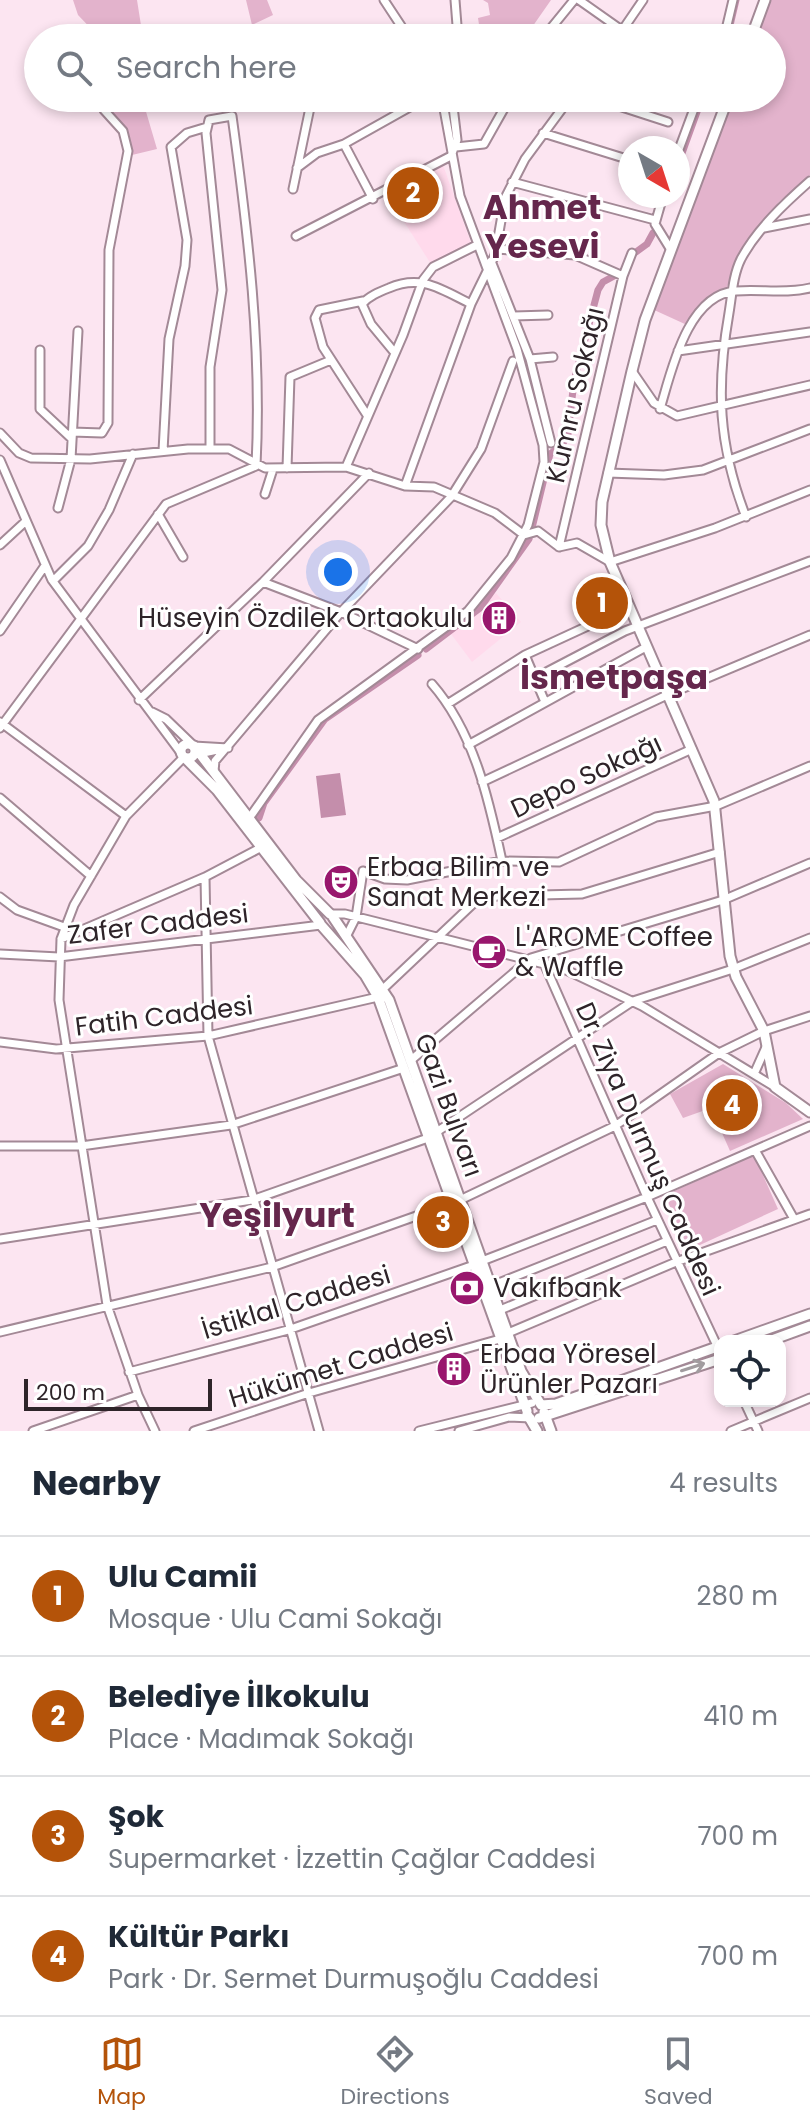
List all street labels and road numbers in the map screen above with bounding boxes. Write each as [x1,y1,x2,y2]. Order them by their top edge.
street label: Kumru Sokağı [537,304,613,486]
street label: Depo Sokağı [505,725,667,827]
street label: Zafer Caddesi [66,895,250,953]
street label: Fatih Caddesi [73,987,255,1045]
street label: Dr. Ziya Durmuş Caddesi [567,997,729,1301]
street label: Gazi Bulvarı [406,1028,492,1182]
street label: İstiklal Caddesi [197,1256,395,1348]
street label: Hükümet Caddesi [224,1314,458,1416]

